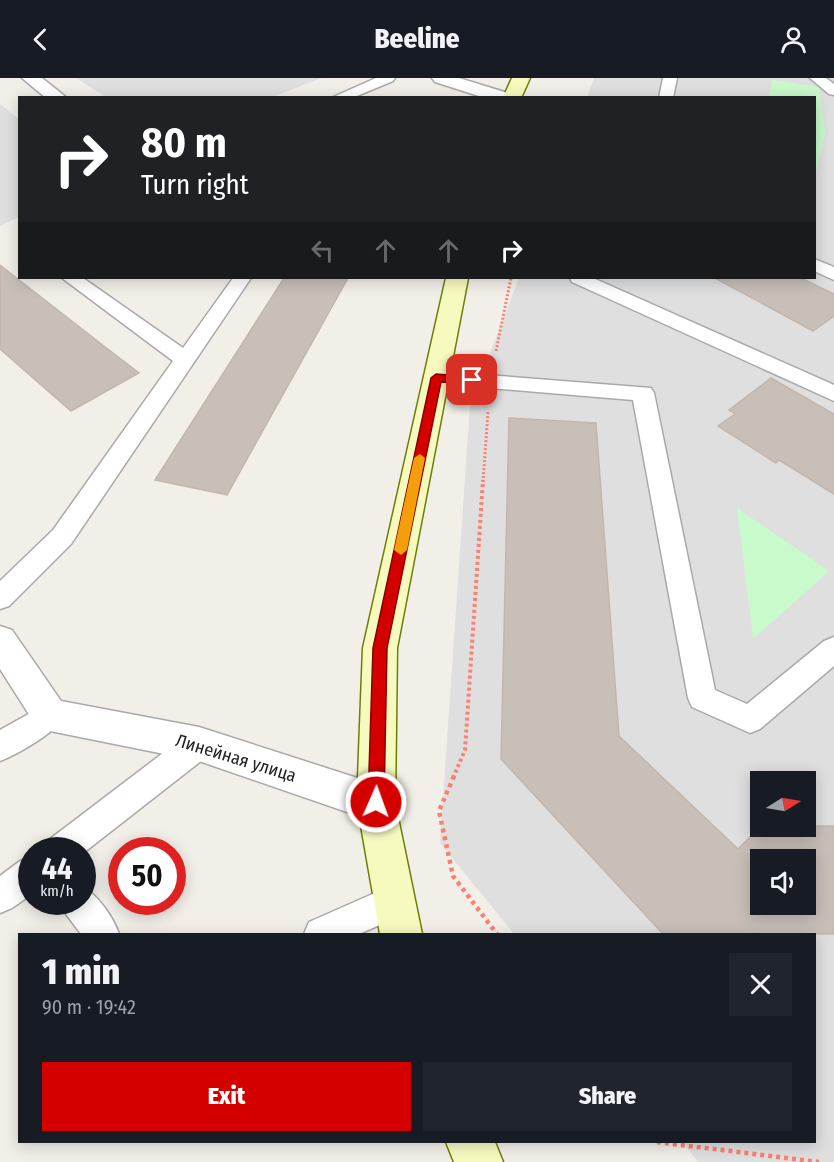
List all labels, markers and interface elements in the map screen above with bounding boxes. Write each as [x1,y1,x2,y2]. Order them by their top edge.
icon: back [24,23,57,56]
text: Beeline [374,23,460,55]
icon: person [777,23,810,56]
text: 80 m [141,118,227,168]
icon: right [42,120,120,198]
text: Turn right [141,169,249,201]
icon: left [306,234,339,267]
icon: ahead [369,234,402,267]
icon: ahead [432,234,465,267]
icon: right [495,234,528,267]
pin [446,354,497,405]
icon: arrive [455,363,488,396]
street label: Линейная улица [173,729,299,787]
position arrow [344,770,408,834]
north arrow [750,771,816,837]
map controls [750,771,816,915]
speed limit sign: 50 [108,837,186,915]
button: sound [750,849,816,915]
text: 44 [42,851,72,887]
text: km/h [40,882,74,900]
text: 1 min [42,950,120,994]
button: close [729,953,792,1016]
text: 90 m · 19:42 [42,995,136,1019]
button: Exit [42,1062,411,1131]
button: Share [423,1062,792,1131]

